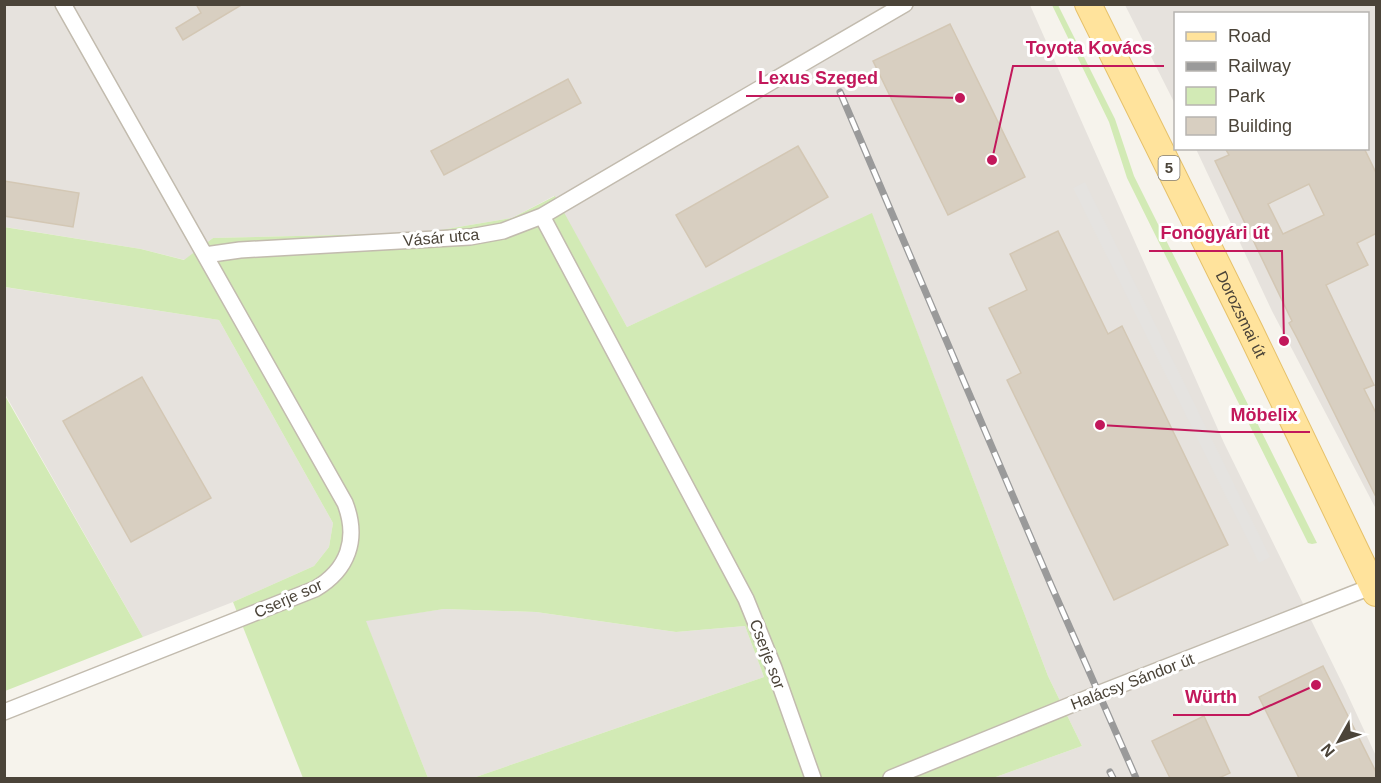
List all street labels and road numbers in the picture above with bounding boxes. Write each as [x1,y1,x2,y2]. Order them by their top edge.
road number: 5 [1158,156,1180,180]
street label: Vásár utca [402,226,480,249]
street label: Dorozsmai út [1213,268,1270,361]
street label: Cserje sor [251,576,326,621]
street label: Cserje sor [747,617,789,692]
street label: Halácsy Sándor út [1068,650,1197,713]

